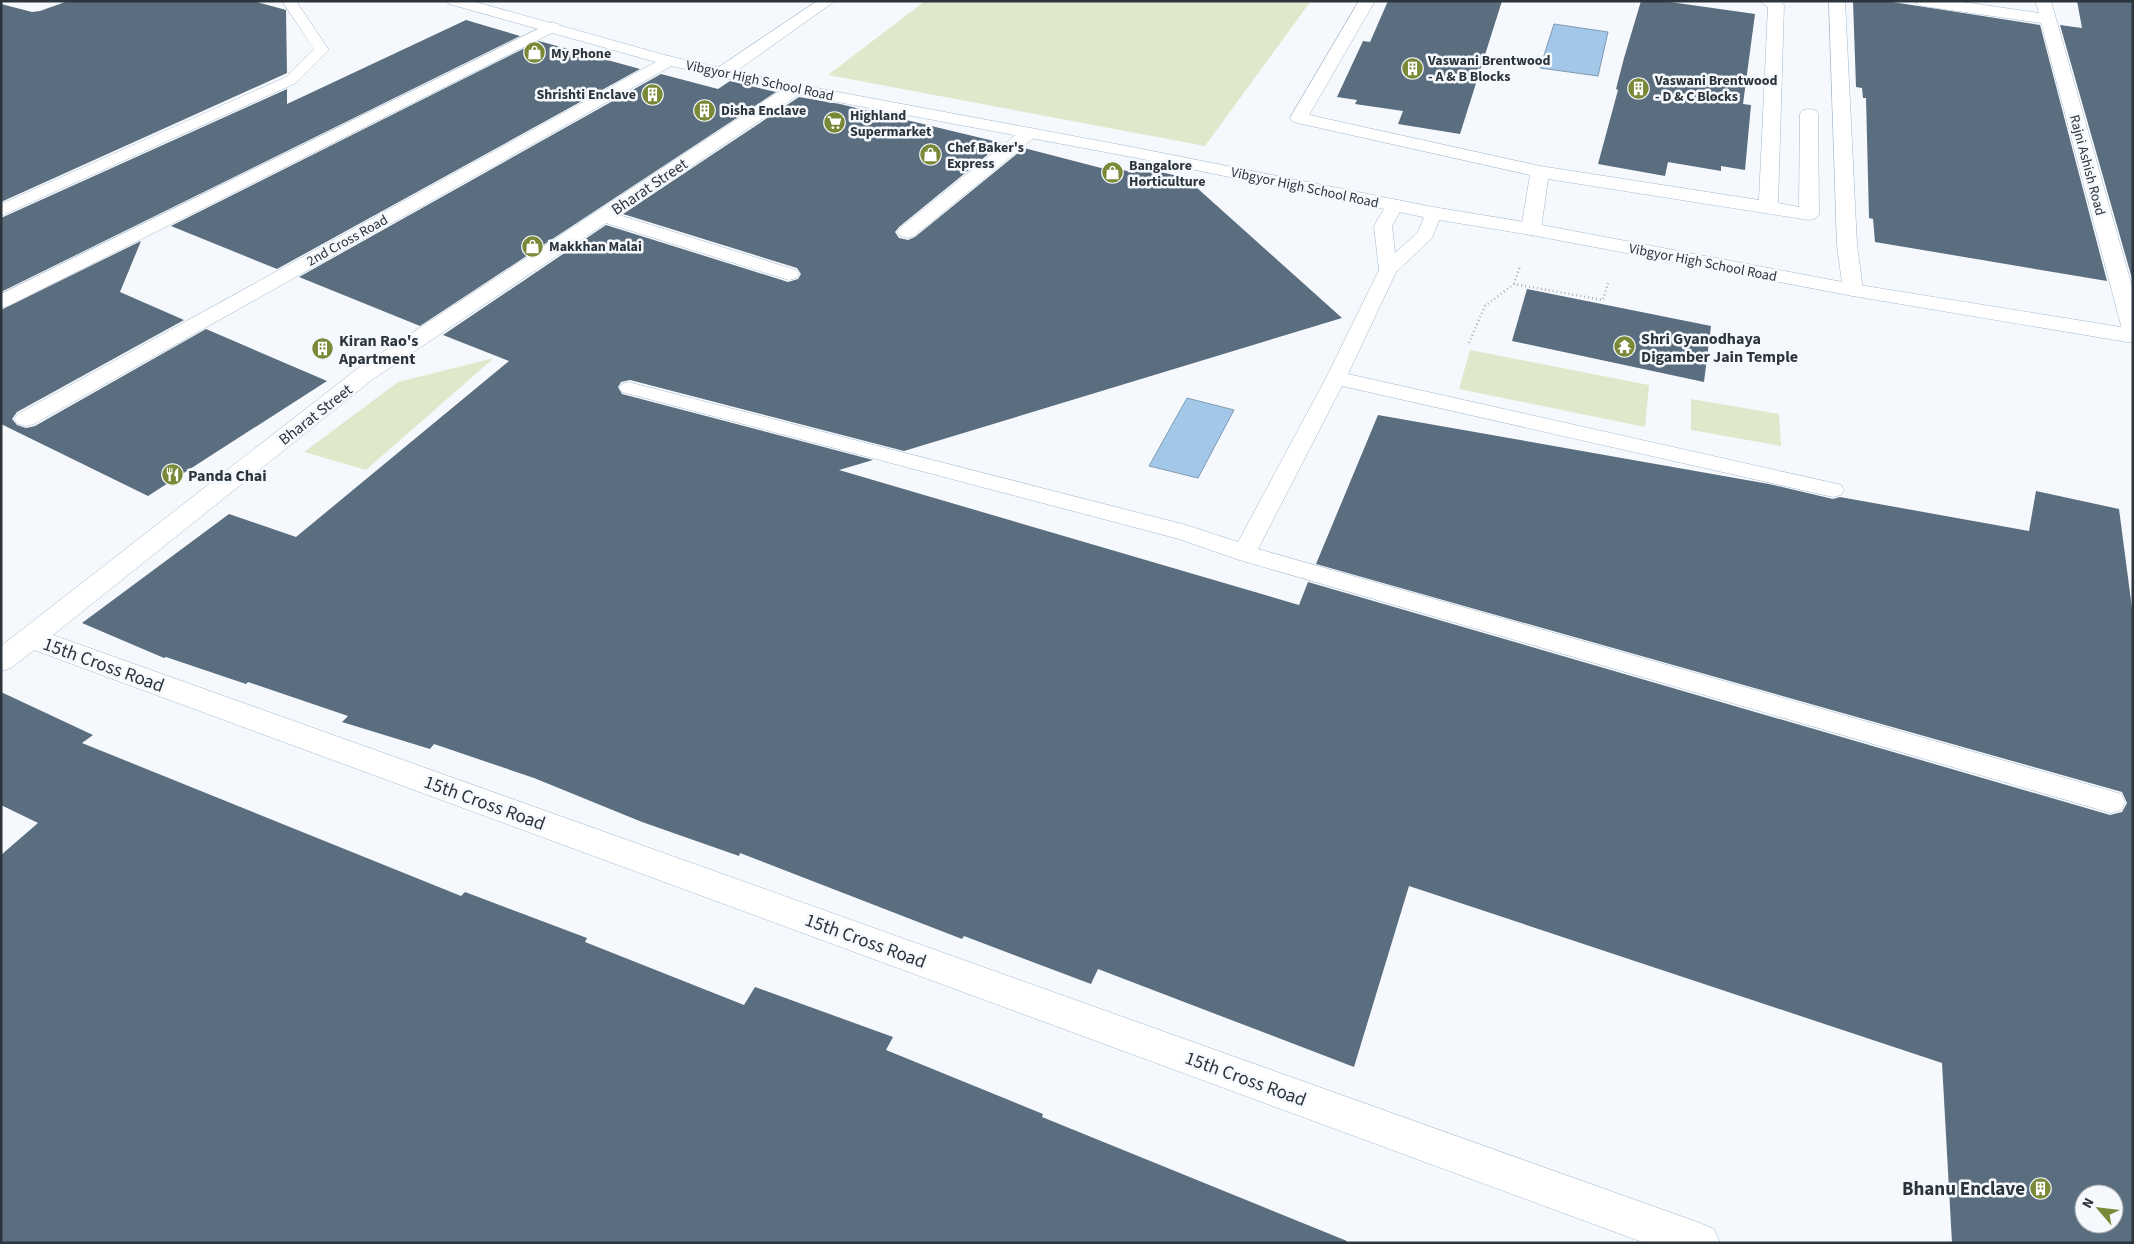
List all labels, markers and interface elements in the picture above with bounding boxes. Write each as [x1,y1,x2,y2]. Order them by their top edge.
shop icon: My Phone [523,41,547,65]
place label: My Phone [551,44,611,64]
place label: Vaswani Brentwood - A & B Blocks [1427,51,1550,87]
street label: Vibgyor High School Road [684,56,835,106]
building icon: Vaswani Brentwood - A & B Blocks [1400,56,1424,80]
place label: Vaswani Brentwood - D & C Blocks [1654,71,1777,107]
building icon: Vaswani Brentwood - D & C Blocks [1627,76,1651,100]
building icon: Shrishti Enclave [640,82,664,106]
place label: Shrishti Enclave [536,85,636,105]
building icon: Disha Enclave [693,98,717,122]
place label: Disha Enclave [721,101,806,121]
place label: Highland Supermarket [850,106,932,142]
supermarket icon: Highland Supermarket [822,111,846,135]
street label: Rajni Ashish Road [2064,113,2110,218]
place label: Chef Baker's Express [947,138,1024,174]
shop icon: Chef Baker's Express [919,143,943,167]
street label: Bharat Street [607,153,693,221]
place label: Bangalore Horticulture [1129,156,1206,192]
shop icon: Bangalore Horticulture [1101,161,1125,185]
street label: Vibgyor High School Road [1229,163,1380,213]
street label: 2nd Cross Road [303,210,392,271]
shop icon: Makkhan Malai [521,234,545,258]
place label: Makkhan Malai [549,237,642,257]
street label: Vibgyor High School Road [1627,239,1779,287]
place label: Shri Gyanodhaya Digamber Jain Temple [1641,328,1798,368]
place label: Kiran Rao's Apartment [338,330,418,370]
temple icon: Shri Gyanodhaya Digamber Jain Temple [1613,335,1637,359]
building icon: Kiran Rao's Apartment [311,337,335,361]
street label: Bharat Street [274,379,357,451]
restaurant icon: Panda Chai [160,463,184,487]
place label: Panda Chai [188,465,267,487]
street label: 15th Cross Road [39,631,168,700]
street label: 15th Cross Road [420,769,549,838]
street label: 15th Cross Road [801,907,930,976]
street label: 15th Cross Road [1181,1045,1310,1114]
place label: Bhanu Enclave [1902,1176,2025,1203]
building icon: Bhanu Enclave [2029,1176,2053,1200]
north arrow [2074,1184,2124,1234]
text: N [2077,1195,2099,1212]

